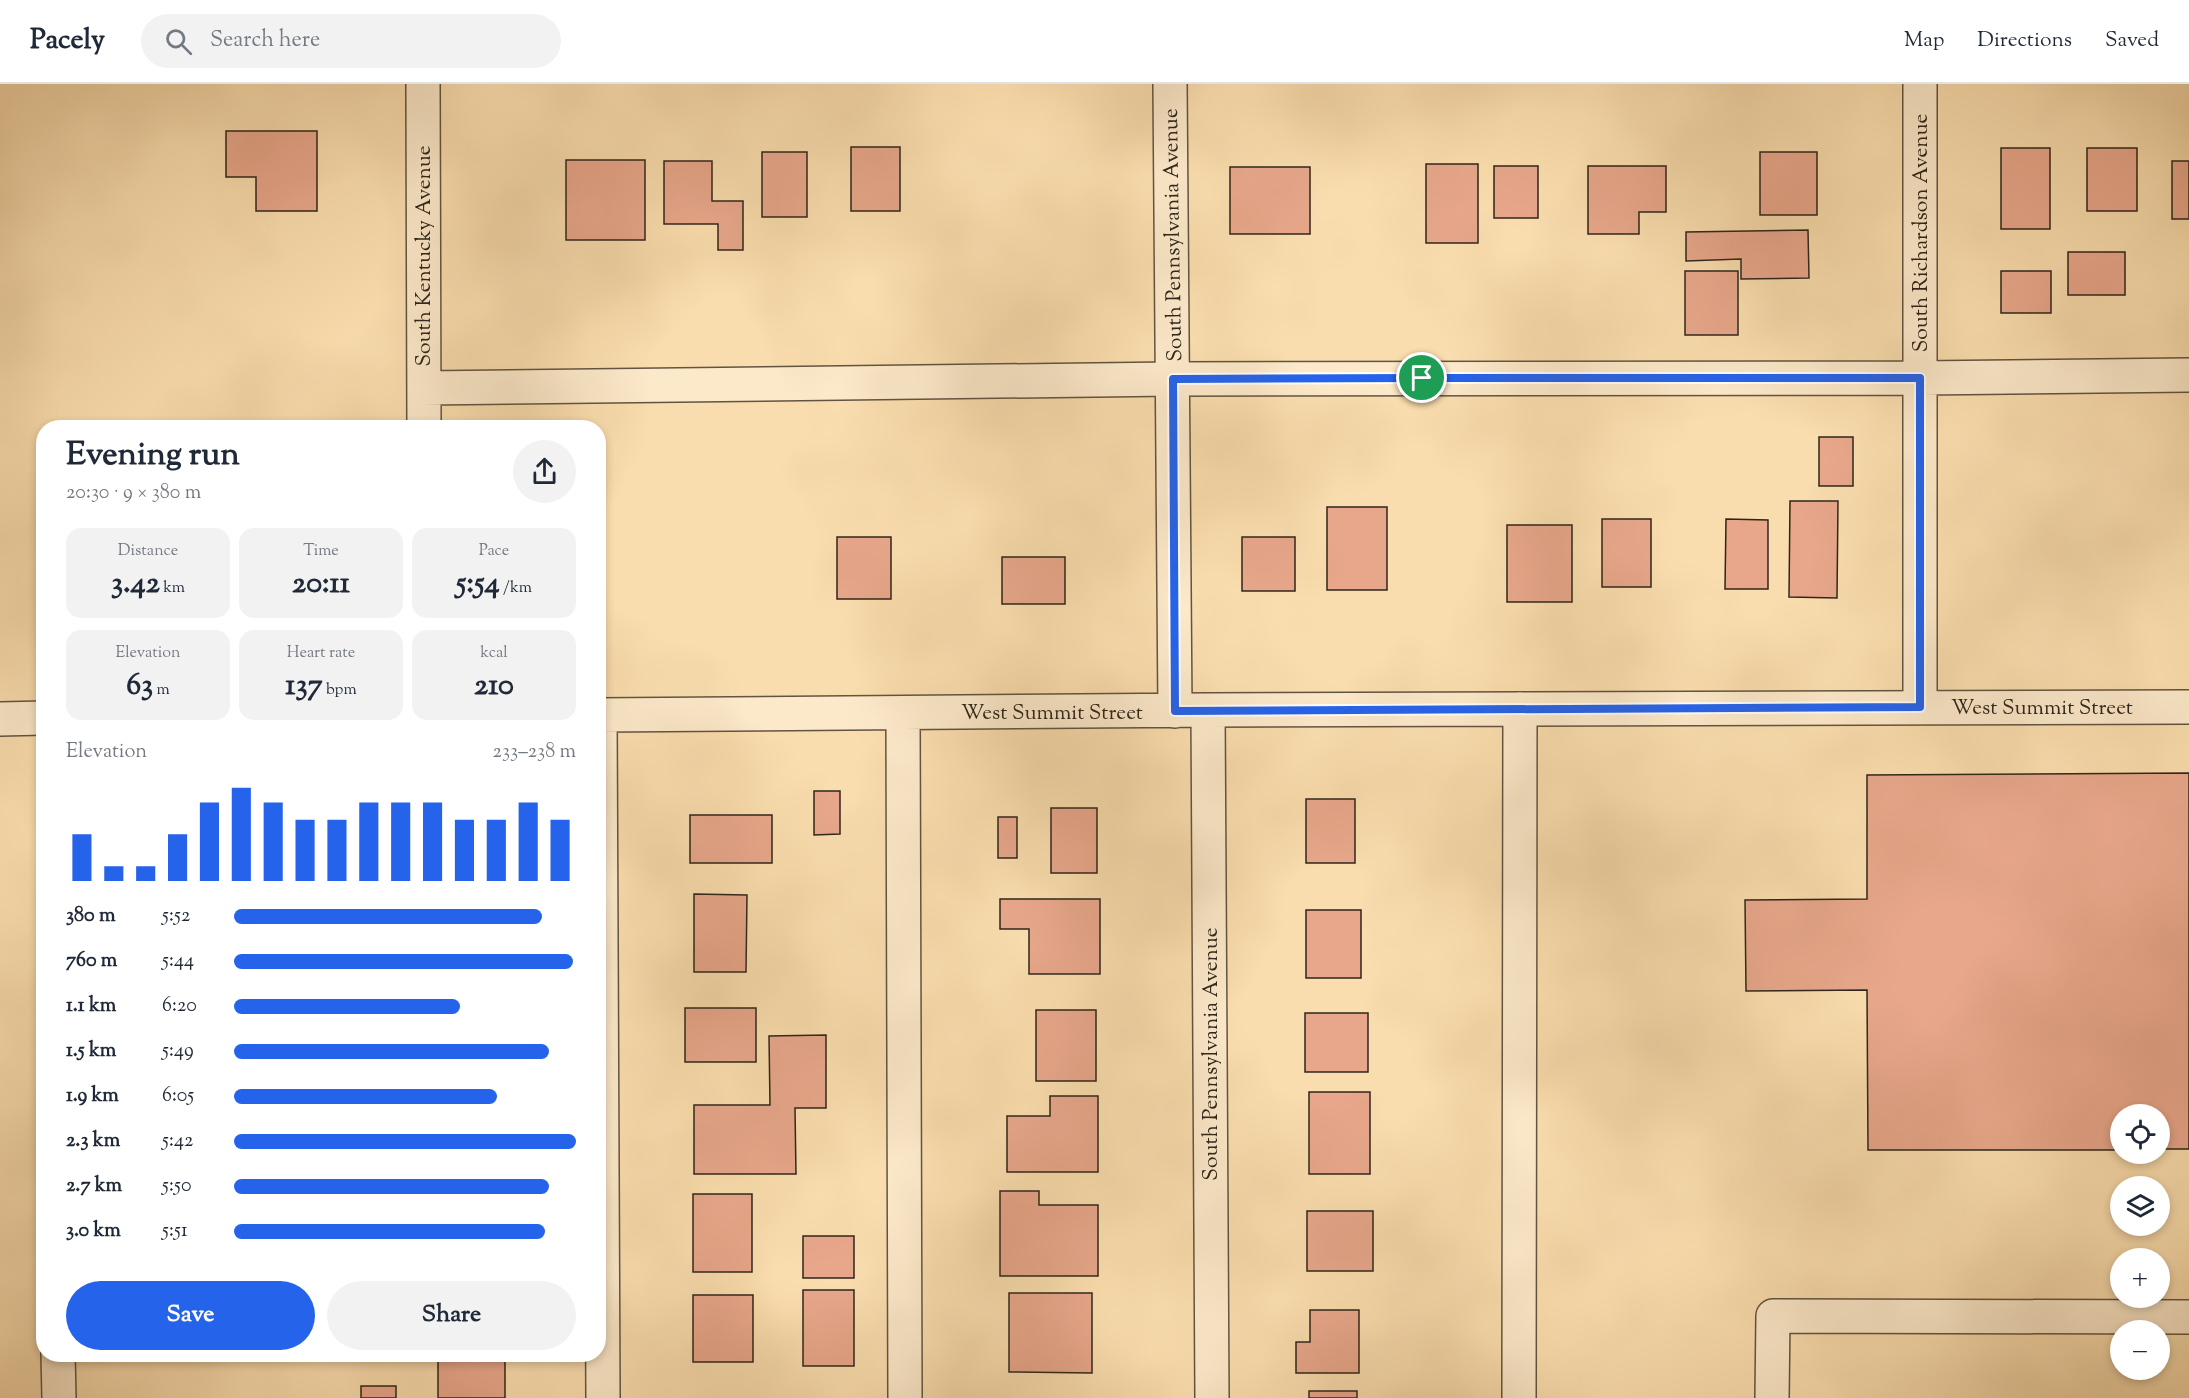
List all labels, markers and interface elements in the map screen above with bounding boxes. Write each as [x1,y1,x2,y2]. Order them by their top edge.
search box [141,14,561,68]
text: Pacely [30,21,105,61]
icon: search [162,25,195,58]
text: Search here [210,25,320,57]
text: Map [1904,26,1944,56]
text: Directions [1977,26,2072,56]
text: Saved [2105,26,2159,56]
street label: South Pennsylvania Avenue [1157,108,1191,362]
street label: South Richardson Avenue [1907,114,1937,352]
street label: South Kentucky Avenue [410,145,440,367]
pin [1396,352,1447,403]
icon: arrive [1405,361,1438,394]
text: Evening run [66,432,240,480]
button: share [513,440,576,503]
text: 20:30 · 9 × 380 m [66,479,201,508]
text: Distance [118,540,178,563]
text: Time [303,540,339,563]
text: Pace [479,540,509,563]
text: 3.42 [111,563,160,606]
text: 20:11 [292,563,350,606]
text: 5:54 [456,563,500,606]
text: km [160,577,185,600]
text: /km [500,577,532,600]
text: Elevation [116,642,180,665]
text: Heart rate [287,642,355,665]
text: kcal [480,642,508,665]
text: 63 [126,665,153,708]
text: 137 [285,665,323,708]
text: 210 [474,665,514,708]
text: m [153,679,170,702]
text: bpm [323,679,357,702]
street label: West Summit Street [1951,694,2133,724]
street label: West Summit Street [961,699,1143,729]
text: Elevation [66,738,147,767]
text: 233–238 m [493,738,576,767]
text: 380 m [66,902,115,931]
text: 5:52 [162,902,190,931]
street label: South Pennsylvania Avenue [1197,927,1227,1181]
text: 760 m [66,947,117,976]
text: 5:44 [162,947,194,976]
text: 1.1 km [66,992,116,1021]
text: 6:20 [162,992,197,1021]
text: 1.5 km [66,1037,116,1066]
text: 5:49 [162,1037,194,1066]
text: 1.9 km [66,1082,119,1111]
text: 6:05 [162,1082,194,1111]
map controls [2110,1104,2170,1380]
button: locate [2110,1104,2170,1164]
text: 2.3 km [66,1127,120,1156]
text: 5:42 [162,1127,193,1156]
text: 2.7 km [66,1172,122,1201]
text: 5:50 [162,1172,191,1201]
button: layers [2110,1176,2170,1236]
text: 3.0 km [66,1217,121,1246]
text: 5:51 [162,1217,188,1246]
button: + [2110,1248,2170,1308]
button: Save [66,1281,315,1350]
button: Share [327,1281,576,1350]
button: − [2110,1320,2170,1380]

